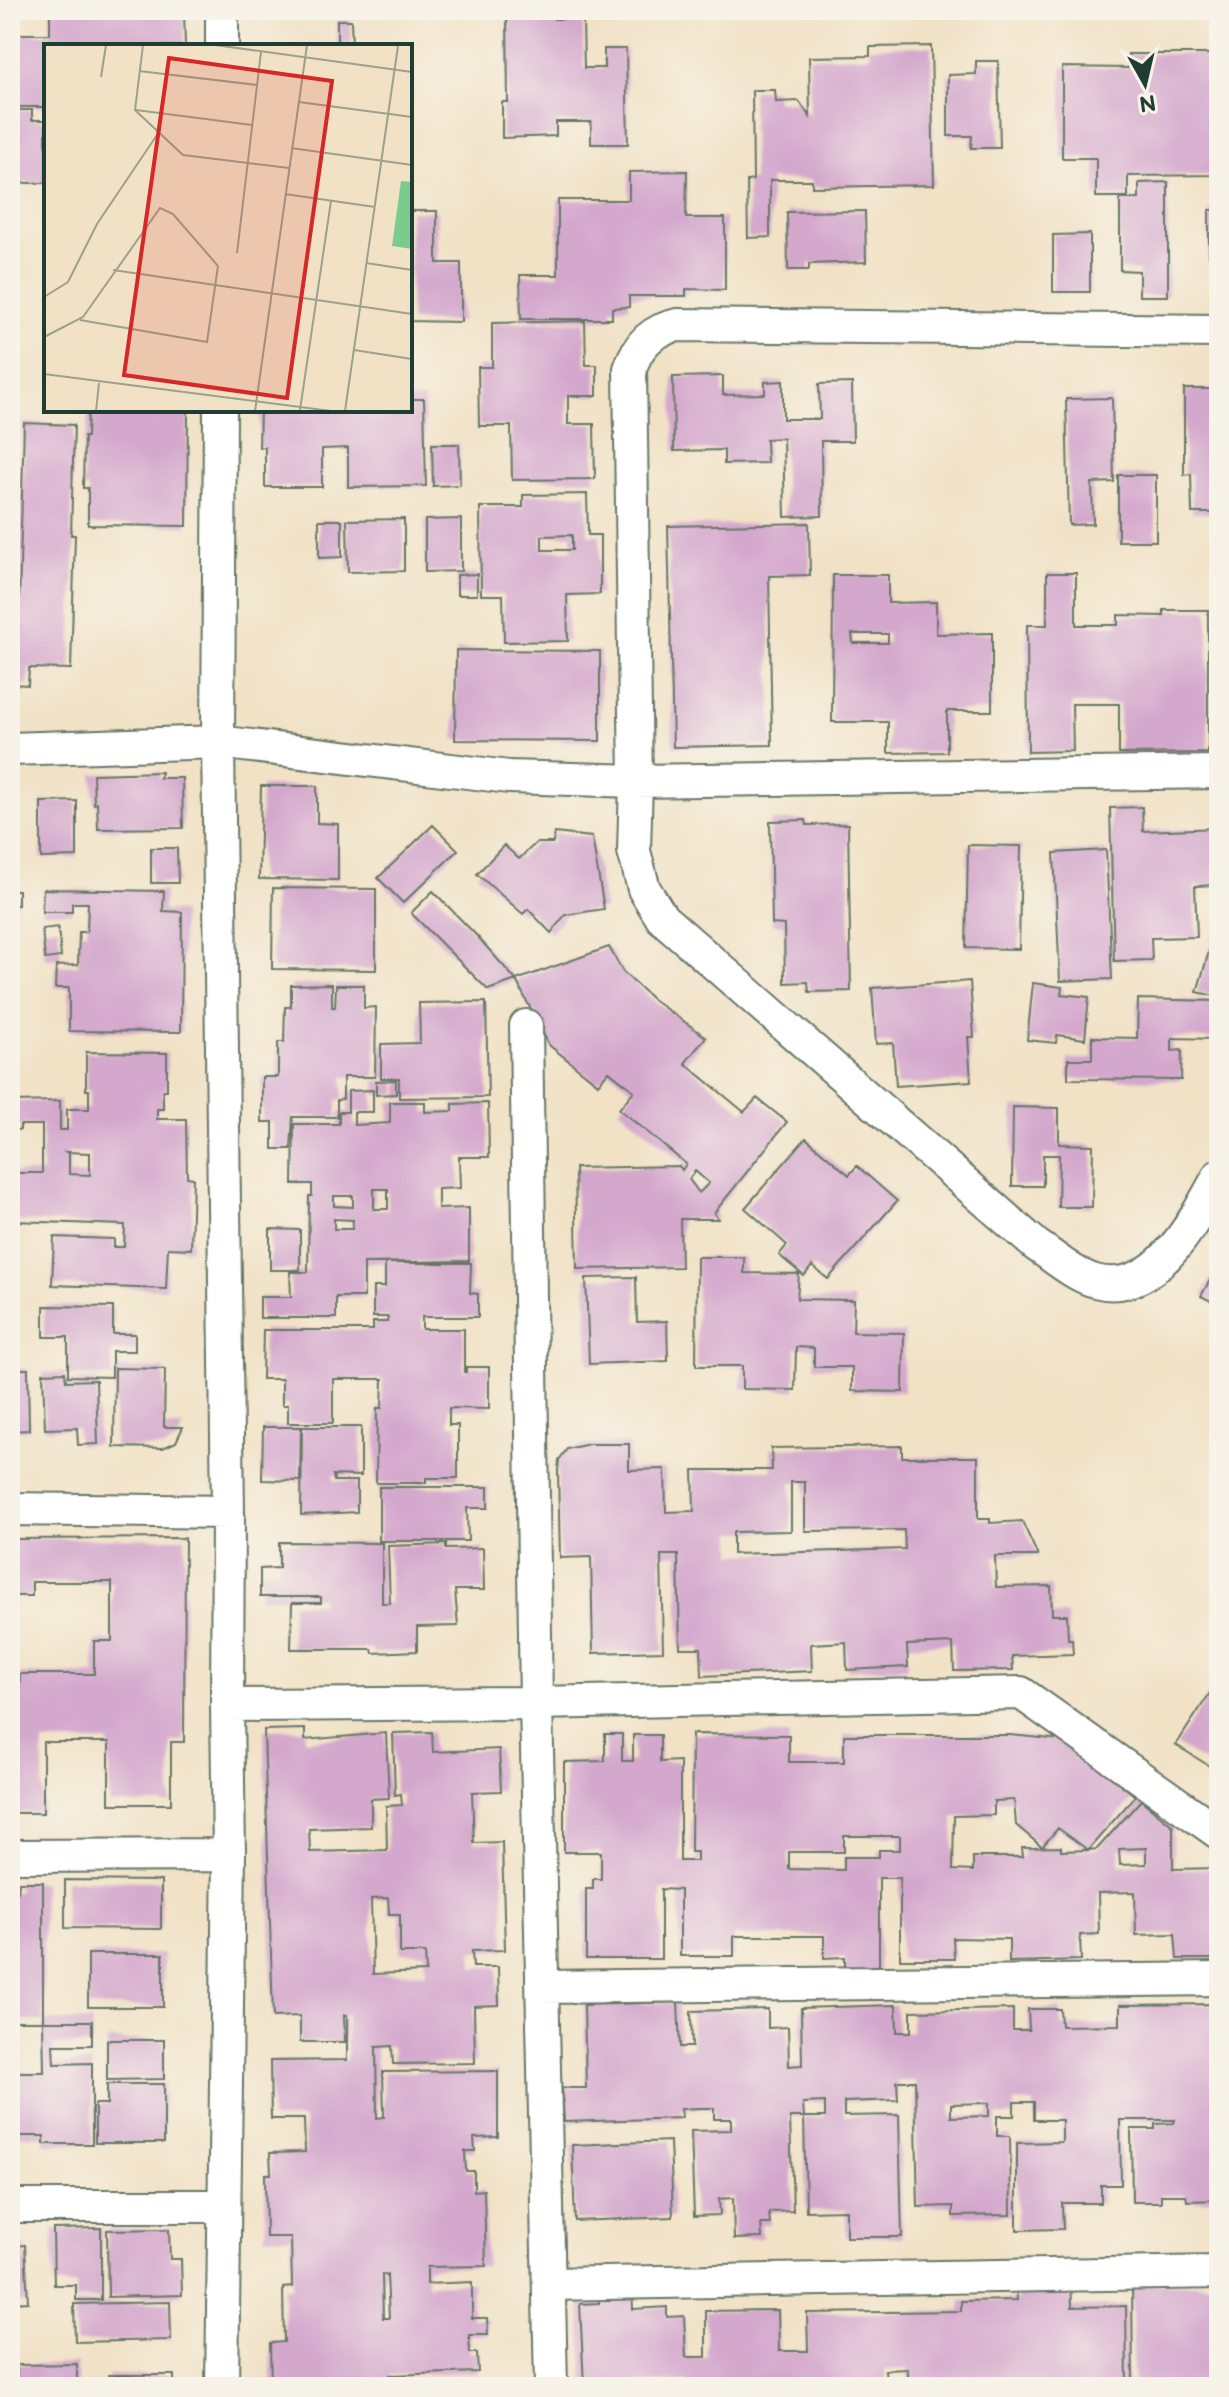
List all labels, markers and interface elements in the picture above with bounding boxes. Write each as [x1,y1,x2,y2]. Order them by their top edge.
inset map [44,44,412,412]
north arrow [1105,44,1185,124]
text: N [1138,88,1158,117]

